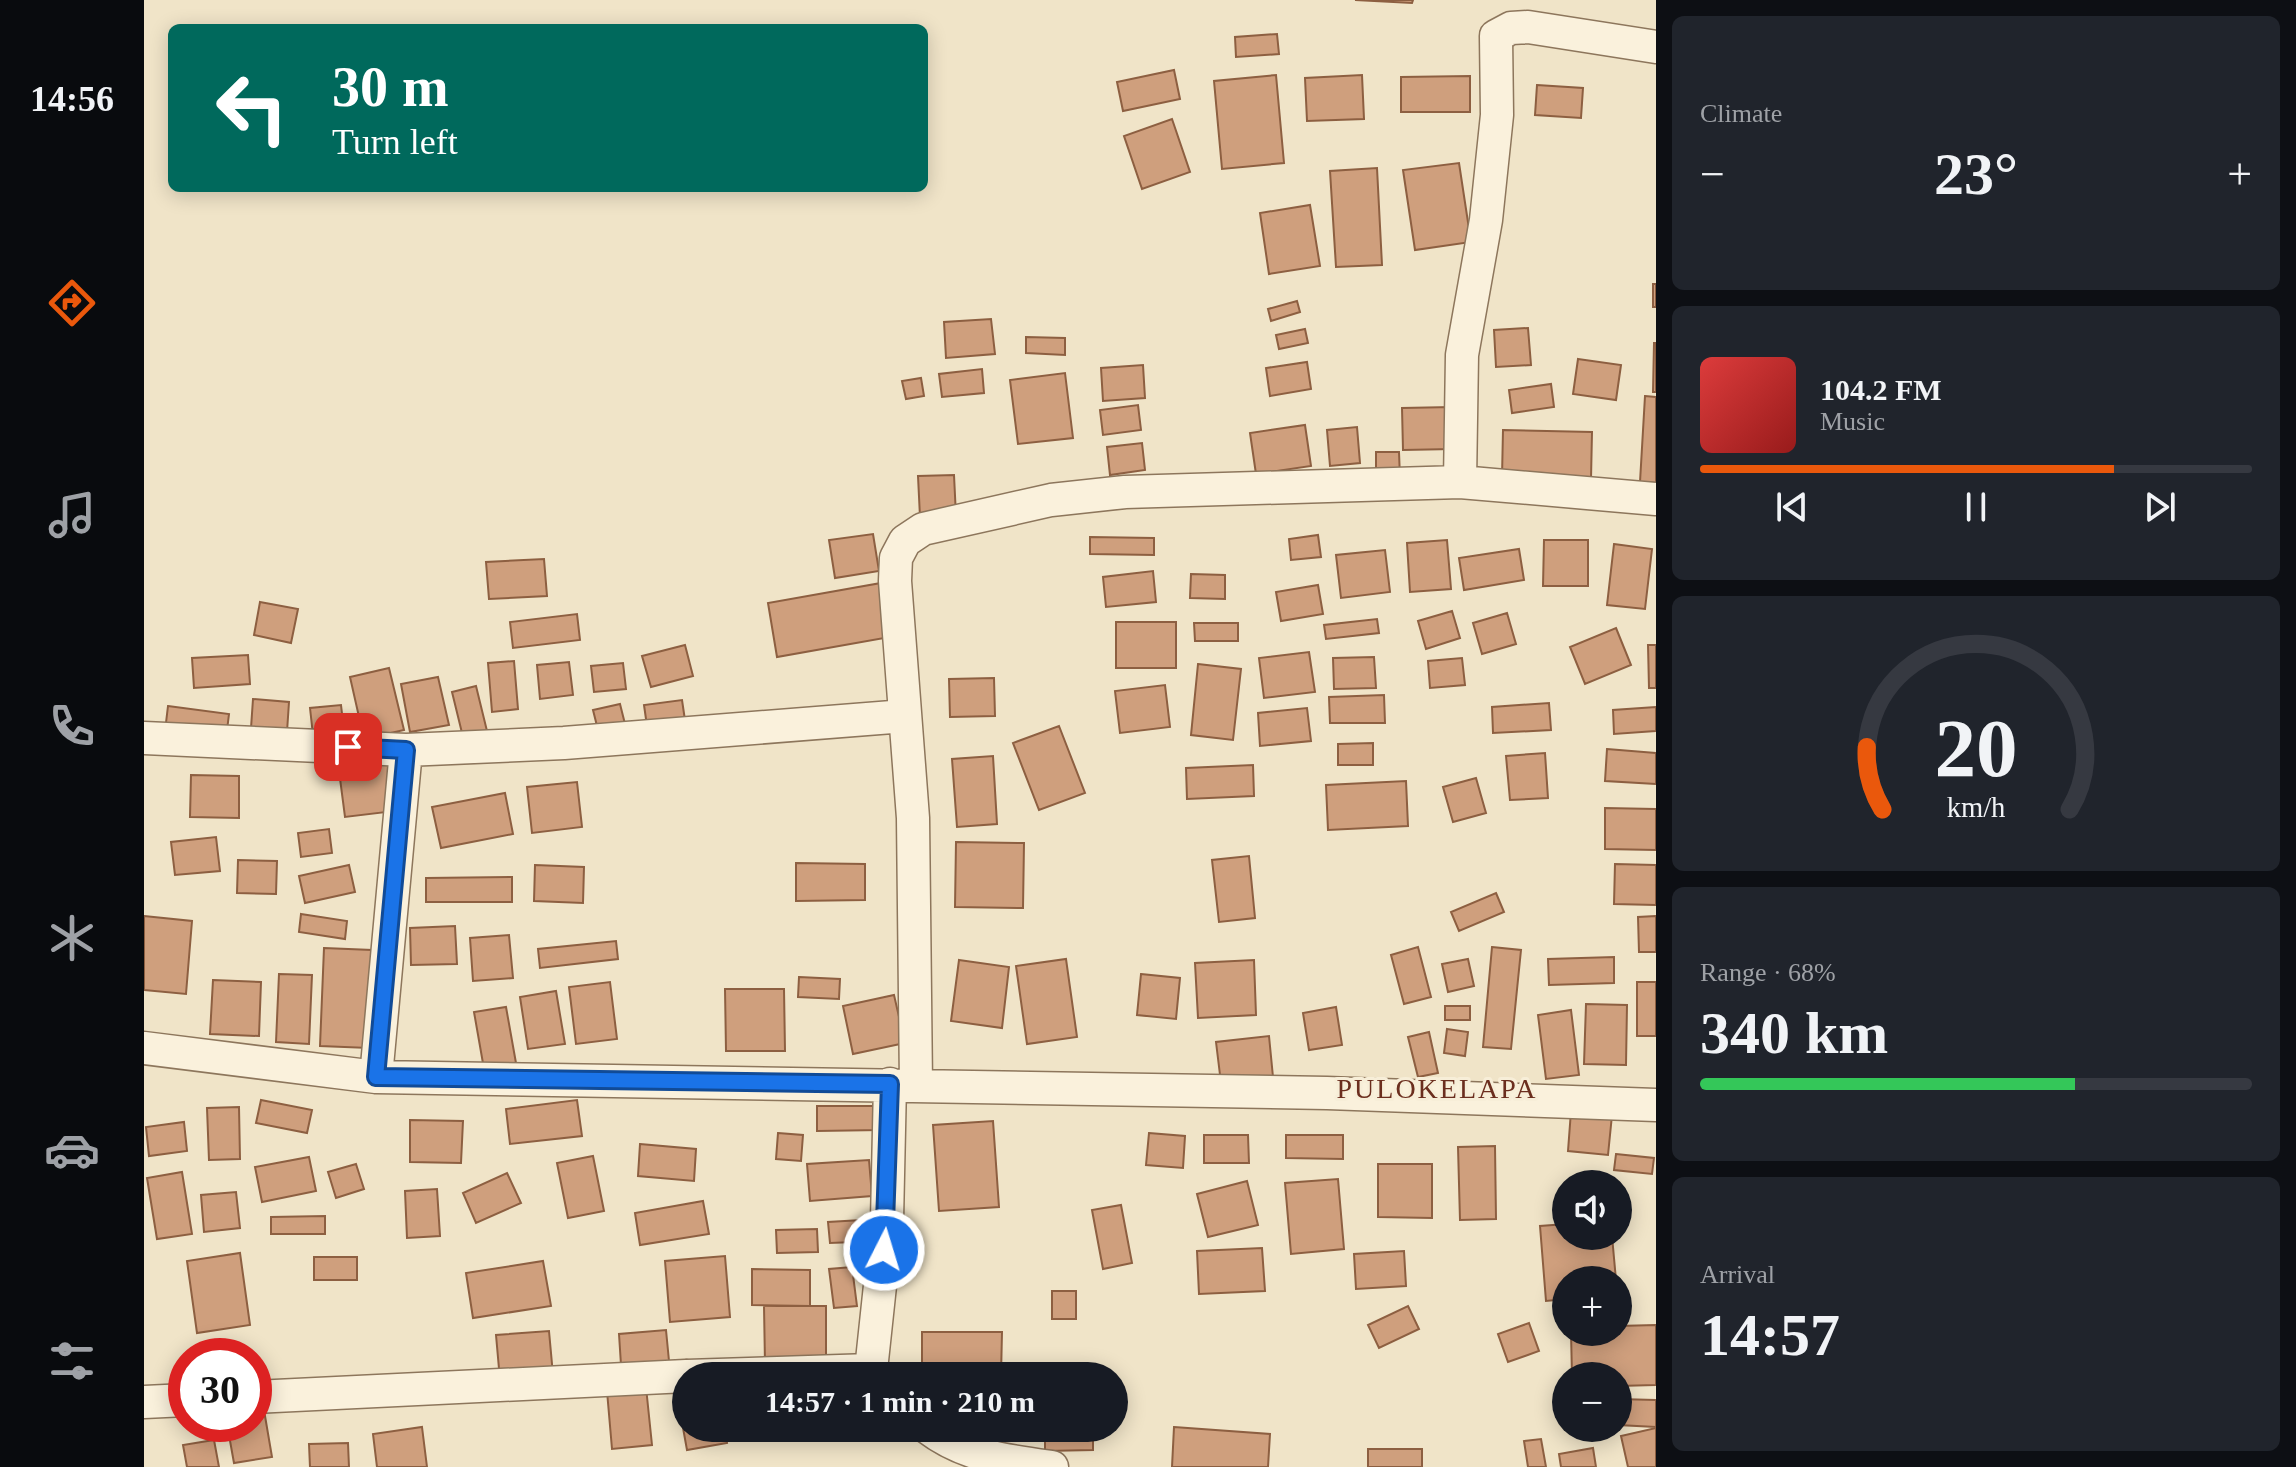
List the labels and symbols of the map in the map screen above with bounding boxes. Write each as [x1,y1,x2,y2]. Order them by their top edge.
pin [314,713,382,781]
district label: PULOKELAPA [1337,1073,1538,1104]
position arrow [842,1208,926,1292]
speed limit sign: 30 [168,1338,272,1442]

